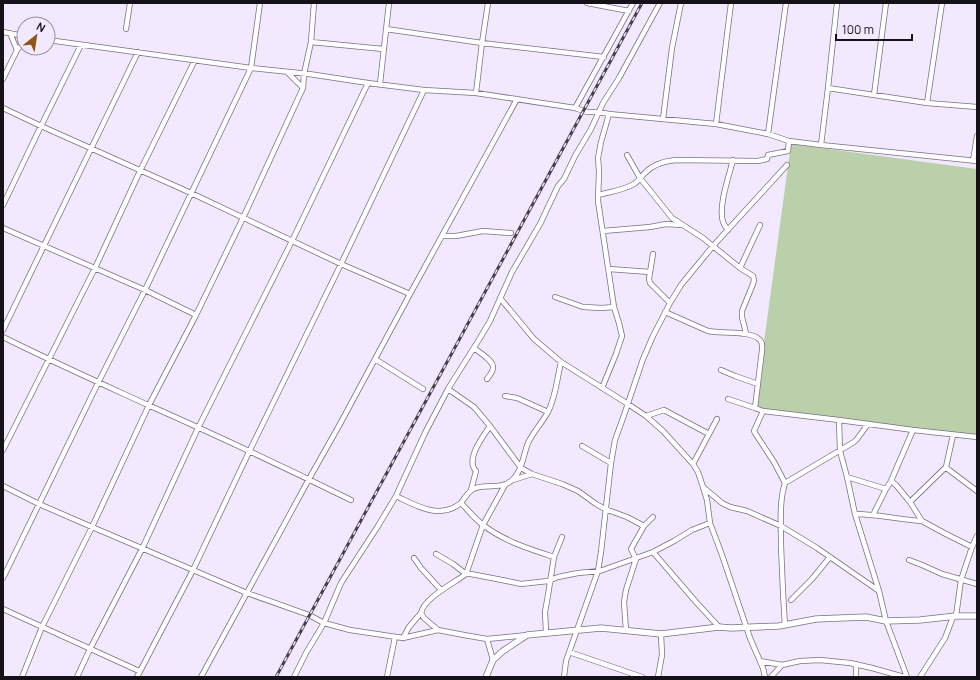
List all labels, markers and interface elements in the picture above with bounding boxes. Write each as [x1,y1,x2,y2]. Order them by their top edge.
north arrow [16,16,56,56]
scale bar [836,16,912,42]
text: N [34,18,49,35]
text: 100 m [842,21,874,38]

